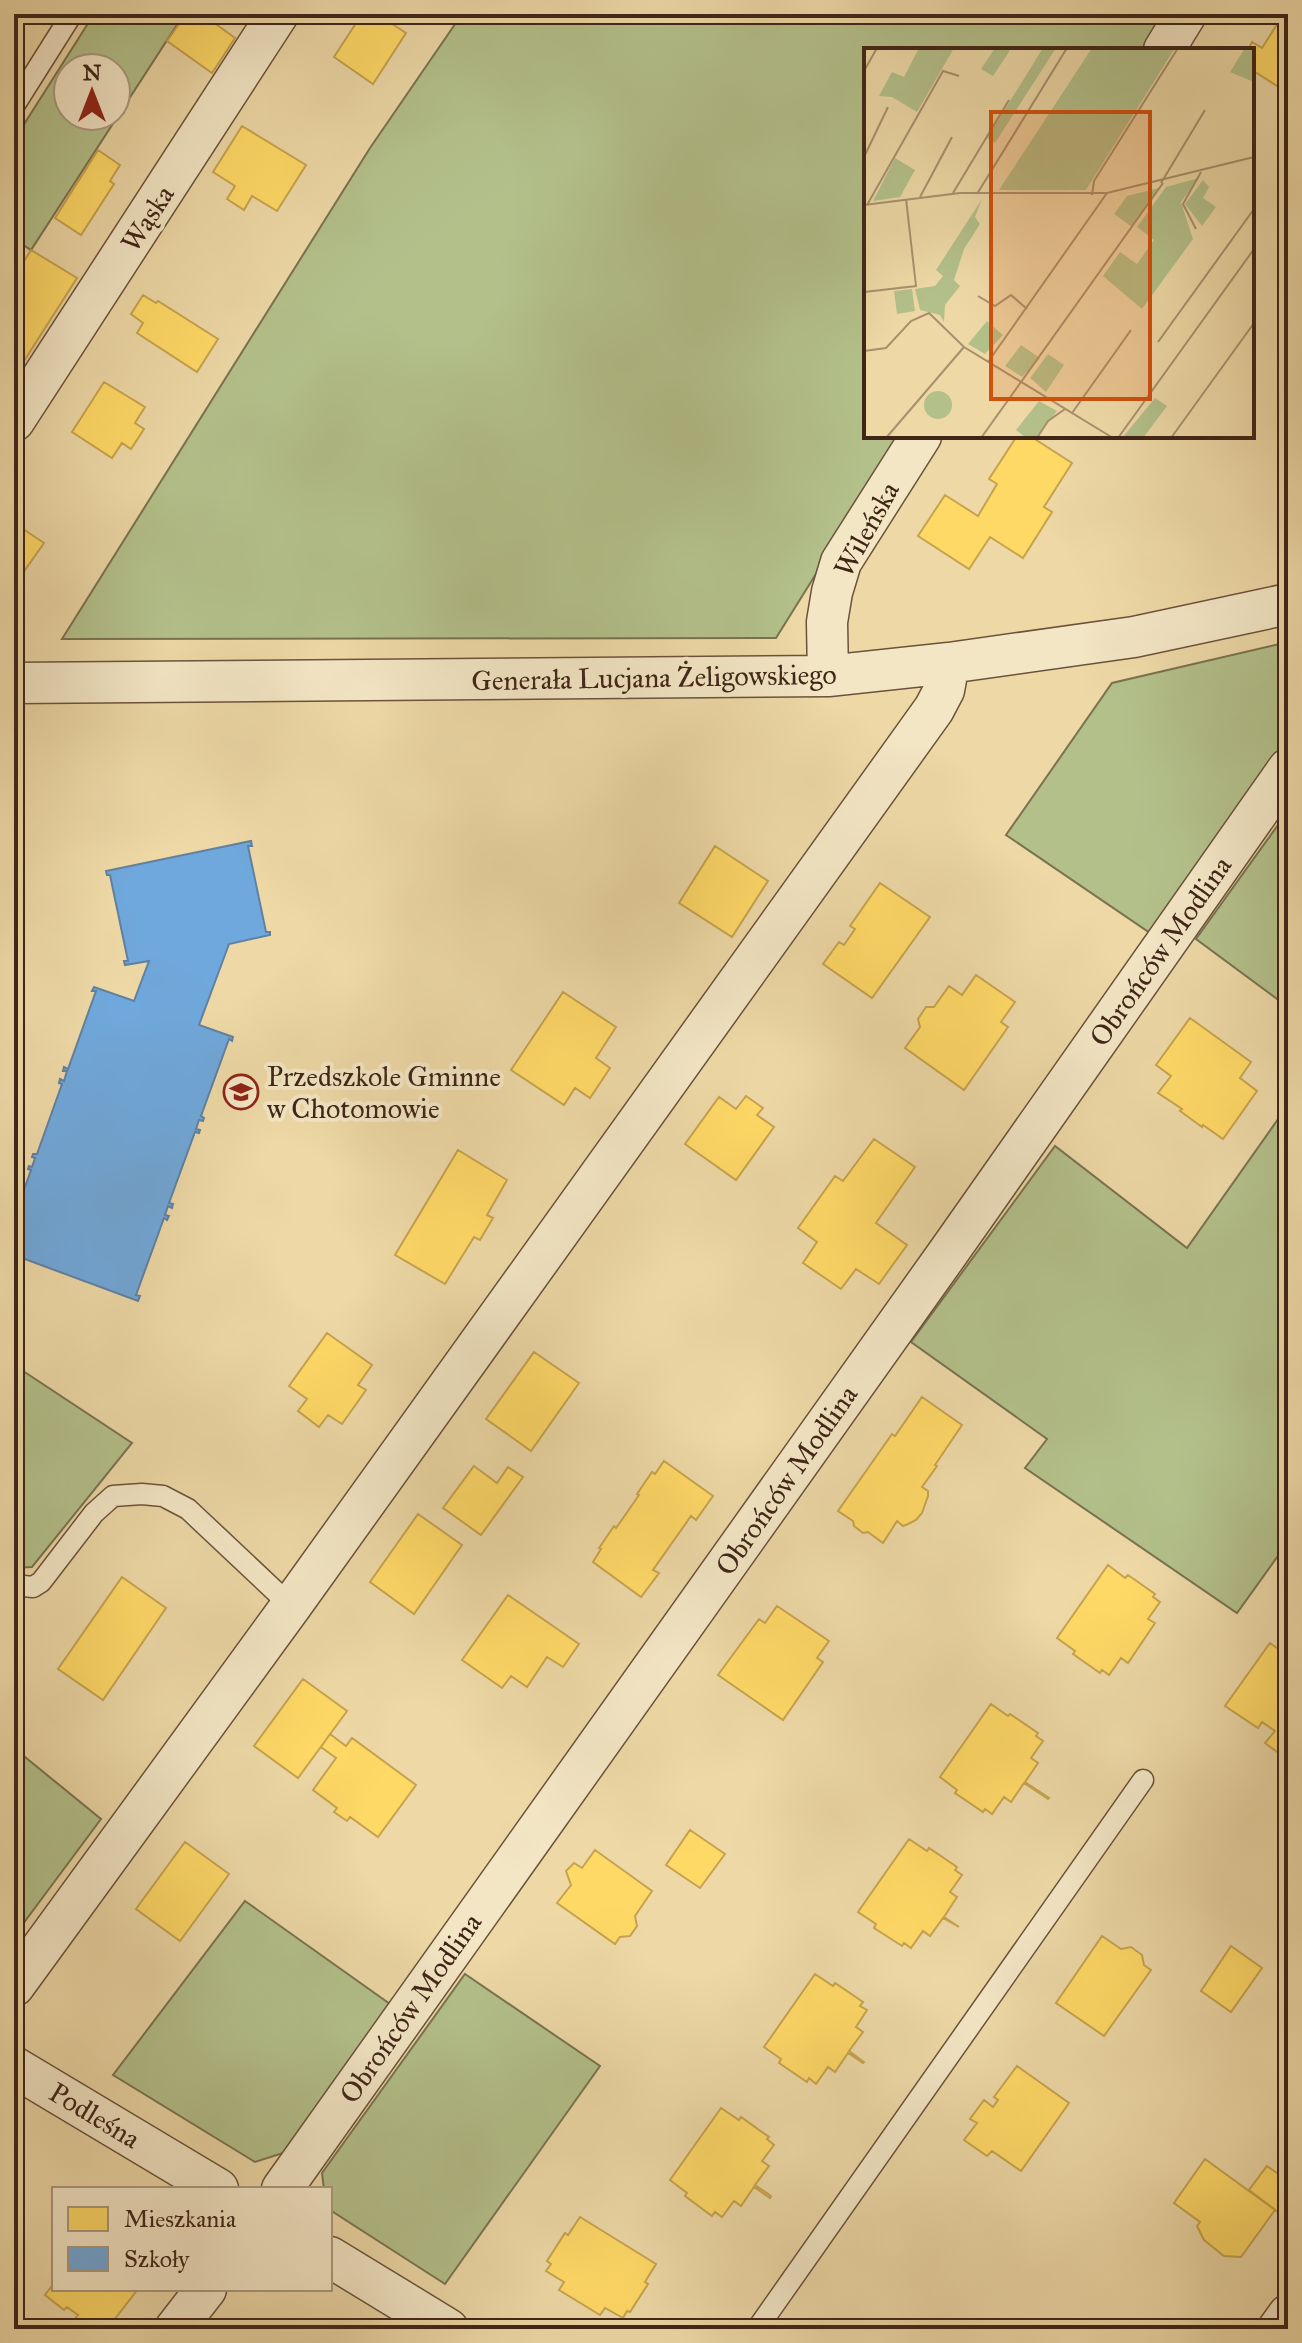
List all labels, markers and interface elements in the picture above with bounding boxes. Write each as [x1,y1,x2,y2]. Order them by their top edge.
inset map [864,48,1254,438]
north arrow [52,52,132,132]
text: N [83,59,102,86]
street label: Wąska [113,178,182,258]
street label: Wileńska [826,475,907,583]
street label: Generała Lucjana Żeligowskiego [471,657,837,698]
street label: Obrońców Modlina [1082,849,1239,1053]
place label: Przedszkole Gminne w Chotomowie [267,1059,501,1126]
school or university icon: Przedszkole Gminne w Chotomowie [222,1073,260,1111]
street label: Obrońców Modlina [708,1378,865,1582]
street label: Obrońców Modlina [332,1906,489,2110]
street label: Podleśna [43,2075,147,2156]
legend [52,2187,332,2291]
text: Mieszkania [124,2204,237,2234]
text: Szkoły [124,2244,190,2274]

